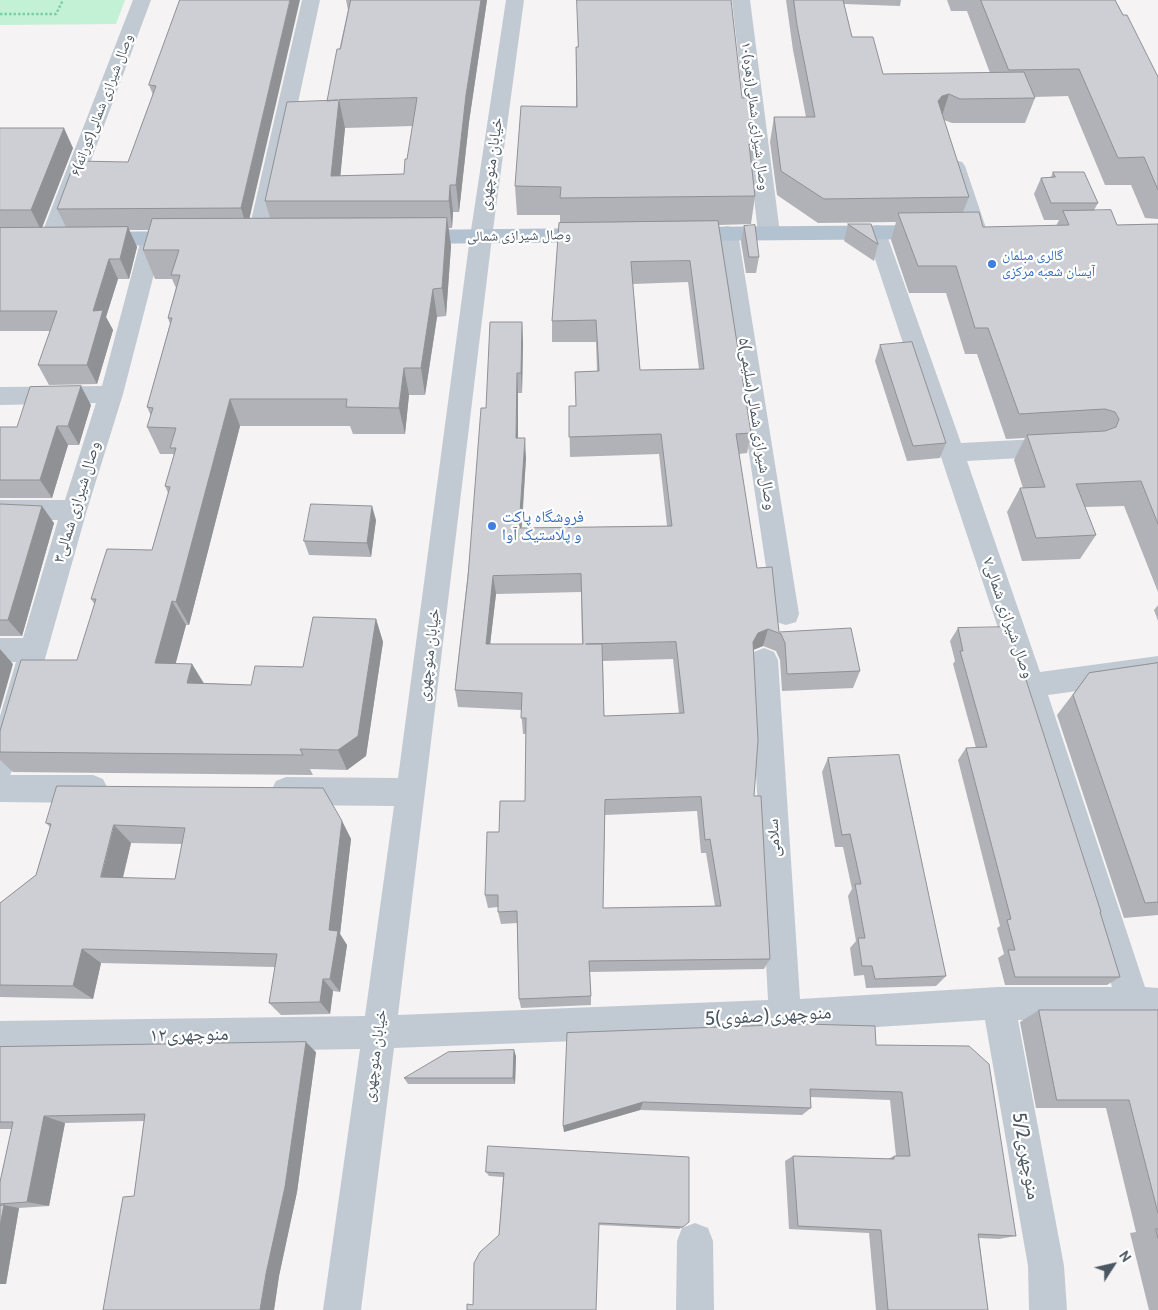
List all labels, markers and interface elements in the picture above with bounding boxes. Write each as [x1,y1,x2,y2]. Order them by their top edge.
street label: ۶وصال شیرازی شمالی(کورانه) [67,32,137,178]
street label: ۱۰وصال شیرازی شمالی(زهره) [738,41,772,191]
street label: خیابان منوچهری [475,116,507,212]
street label: وصال شیرازی شمالی [467,227,571,245]
place label: گالری مبلمان آیسان شعبه مرکزی [1002,248,1095,280]
marker: گالری مبلمان آیسان شعبه مرکزی [986,258,998,270]
street label: ۵وصال شیرازی شمالی(سلیمی) [734,337,780,511]
street label: وصال شیرازی شمالی۳ [49,439,105,565]
place label: فروشگاه پاکت و پلاستیک آوا [502,507,584,545]
marker: فروشگاه پاکت و پلاستیک آوا [486,520,498,532]
street label: وصال شیرازی شمالی۷ [978,555,1038,681]
street label: خیابان منوچهری [414,607,444,703]
street label: سلامی [763,818,785,858]
street label: 5منوچهری(صفوی) [704,1001,832,1031]
street label: خیابان منوچهری [359,1008,391,1104]
street label: منوچهری۱۲ [149,1023,229,1047]
street label: 5/2منوچهری [1007,1111,1045,1201]
north arrow [1088,1240,1138,1290]
text: N [1115,1247,1136,1266]

